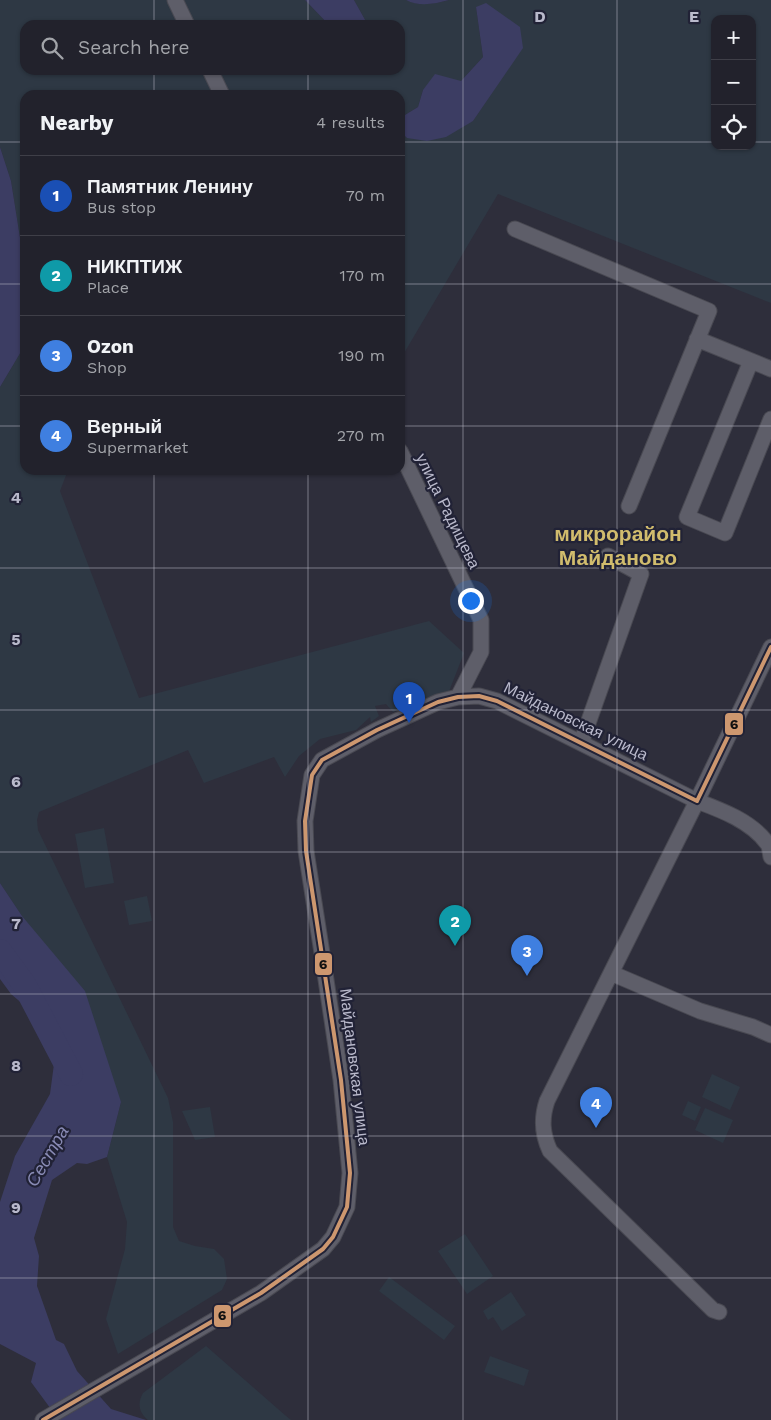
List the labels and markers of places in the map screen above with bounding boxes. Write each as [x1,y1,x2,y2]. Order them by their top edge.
pin: 1 [393,682,425,723]
pin: 2 [439,905,471,946]
pin: 3 [511,935,543,976]
pin: 4 [580,1087,612,1128]

